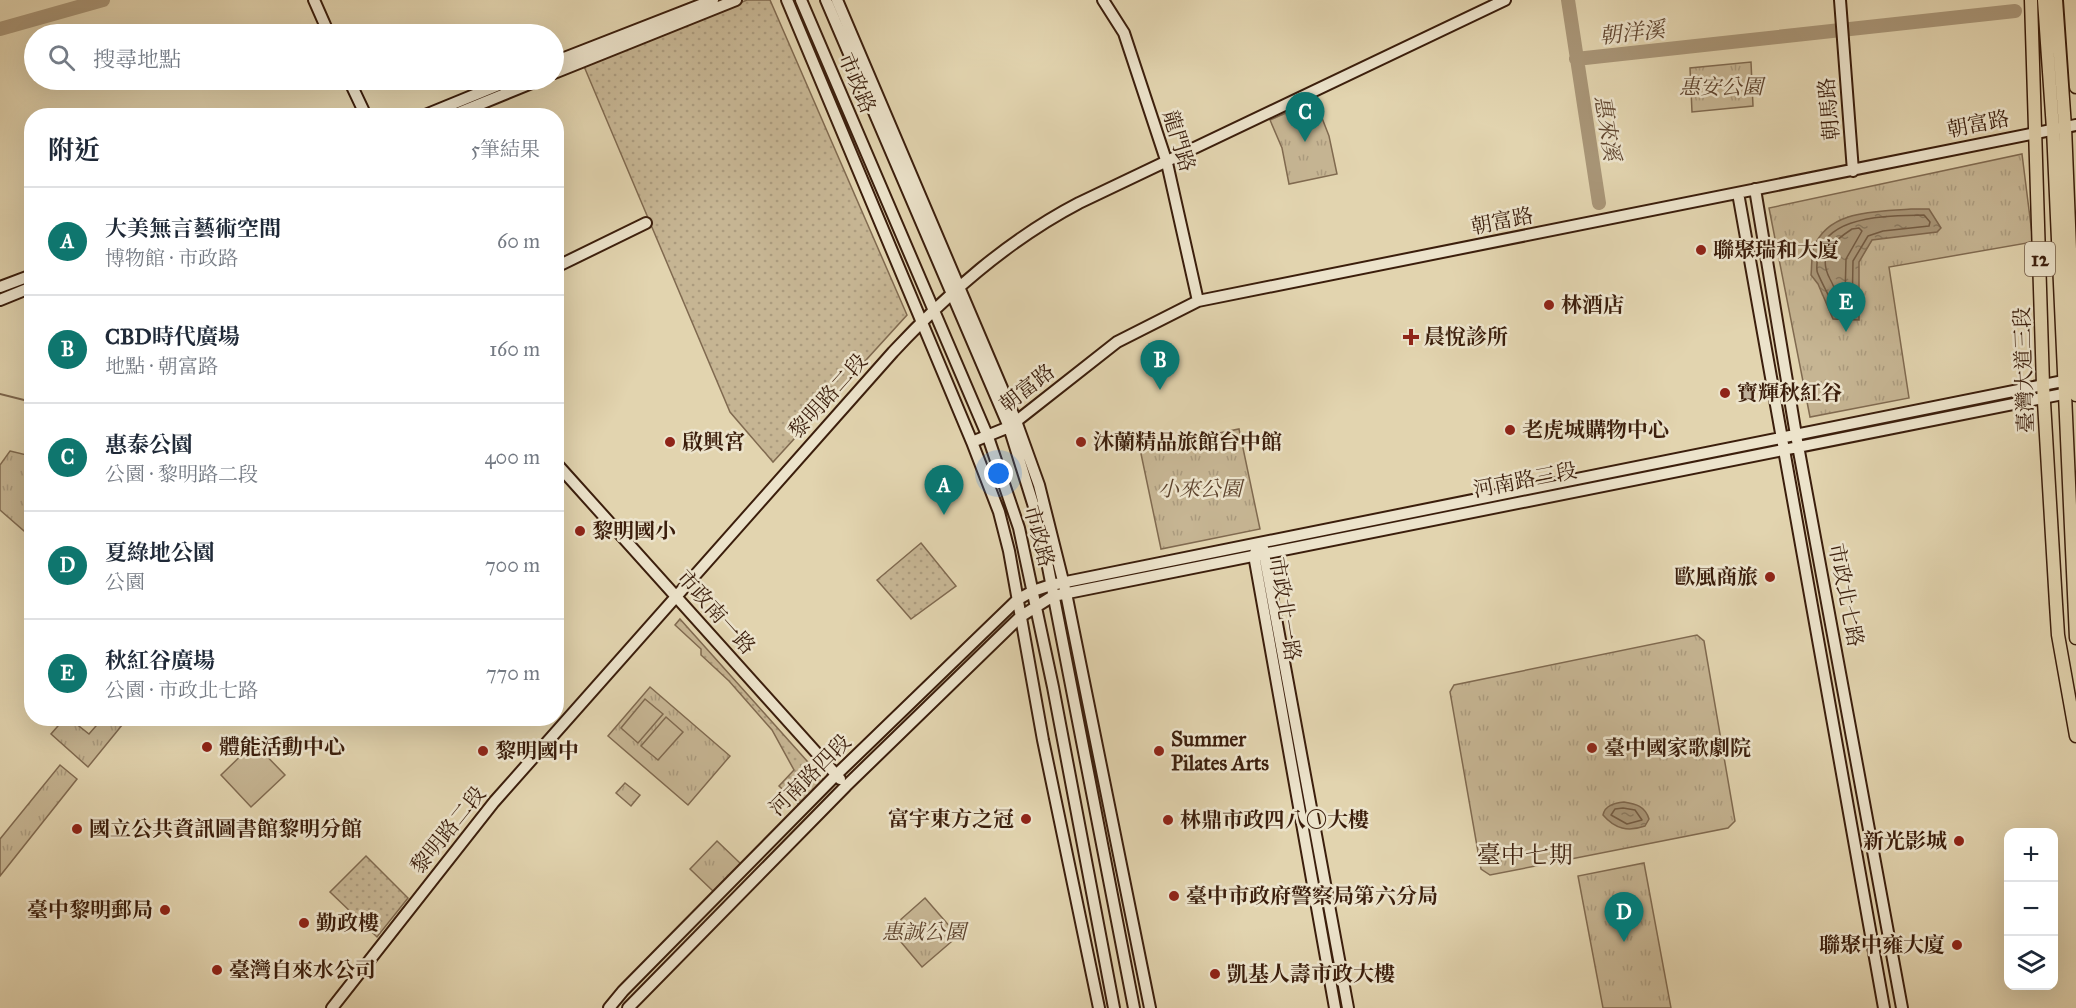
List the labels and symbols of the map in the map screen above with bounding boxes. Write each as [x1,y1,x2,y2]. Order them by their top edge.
water label: 朝洋溪 [1598,15,1668,49]
street label: 市政路 [833,49,881,117]
park label: 惠安公園 [1679,74,1766,100]
street label: 朝馬路 [1813,76,1845,142]
pin: C [1286,92,1324,142]
water label: 惠來溪 [1589,93,1626,165]
street label: 朝富路 [1945,105,2011,143]
street label: 龍門路 [1157,107,1201,175]
street label: 朝富路 [1469,202,1535,240]
place label: 聯聚瑞和大廈 [1713,237,1839,263]
road number: 12 [2025,242,2055,276]
marker: 聯聚瑞和大廈 [1694,243,1708,257]
pin: E [1826,282,1866,332]
place label: 林酒店 [1561,292,1624,318]
marker: 林酒店 [1542,298,1556,312]
street label: 臺灣大道三段 [2009,307,2039,433]
place label: 晨悅診所 [1424,324,1508,350]
marker: 晨悅診所 [1402,328,1420,346]
pin: B [1140,340,1180,390]
street label: 黎明路二段 [783,348,873,444]
street label: 朝富路 [994,358,1060,418]
place label: 寶輝秋紅谷 [1737,380,1842,406]
marker: 寶輝秋紅谷 [1718,386,1732,400]
place label: 老虎城購物中心 [1522,417,1669,443]
marker: 老虎城購物中心 [1503,423,1517,437]
place label: 啟興宮 [682,429,745,455]
place label: 沐蘭精品旅館台中館 [1093,429,1282,455]
marker: 啟興宮 [663,435,677,449]
marker: 沐蘭精品旅館台中館 [1074,435,1088,449]
street label: 河南路三段 [1471,457,1579,503]
your location [984,459,1013,488]
pin: A [924,466,964,515]
park label: 小來公園 [1158,476,1245,502]
street label: 市政路 [1018,502,1060,570]
place label: 黎明國小 [592,518,676,544]
marker: 黎明國小 [573,524,587,538]
street label: 市政北七路 [1823,541,1869,649]
street label: 市政北一路 [1264,555,1306,663]
street label: 市政南一路 [671,564,761,660]
place label: 歐風商旅 [1674,564,1758,590]
marker: 歐風商旅 [1763,570,1777,584]
place label: Summer Pilates Arts [1171,726,1269,776]
street label: 河南路四段 [764,729,856,821]
place label: 體能活動中心 [219,734,345,760]
place label: 臺中國家歌劇院 [1604,735,1751,761]
place label: 黎明國中 [495,738,579,764]
marker: 體能活動中心 [200,740,214,754]
marker: 臺中國家歌劇院 [1585,741,1599,755]
marker: 黎明國中 [476,744,490,758]
marker: Summer Pilates Arts [1152,744,1166,758]
street label: 黎明路二段 [405,781,491,879]
place label: 富宇東方之冠 [888,806,1014,832]
place label: 林鼎市政四八〇大樓 [1180,807,1369,833]
marker: 富宇東方之冠 [1019,812,1033,826]
marker: 林鼎市政四八〇大樓 [1161,813,1175,827]
place label: 國立公共資訊圖書館黎明分館 [89,816,362,842]
marker: 國立公共資訊圖書館黎明分館 [70,822,84,836]
place label: 新光影城 [1863,828,1947,854]
marker: 新光影城 [1952,834,1966,848]
district label: 臺中七期 [1477,840,1573,870]
place label: 臺中市政府警察局第六分局 [1186,883,1438,909]
marker: 臺中市政府警察局第六分局 [1167,889,1181,903]
pin: D [1604,892,1644,942]
place label: 臺中黎明郵局 [27,897,153,923]
marker: 臺中黎明郵局 [158,903,172,917]
place label: 勤政樓 [316,910,379,936]
marker: 勤政樓 [297,916,311,930]
park label: 惠誠公園 [882,919,969,945]
place label: 聯聚中雍大廈 [1819,932,1945,958]
marker: 聯聚中雍大廈 [1950,938,1964,952]
place label: 臺灣自來水公司 [229,957,376,983]
place label: 凱基人壽市政大樓 [1227,961,1395,987]
marker: 臺灣自來水公司 [210,963,224,977]
marker: 凱基人壽市政大樓 [1208,967,1222,981]

